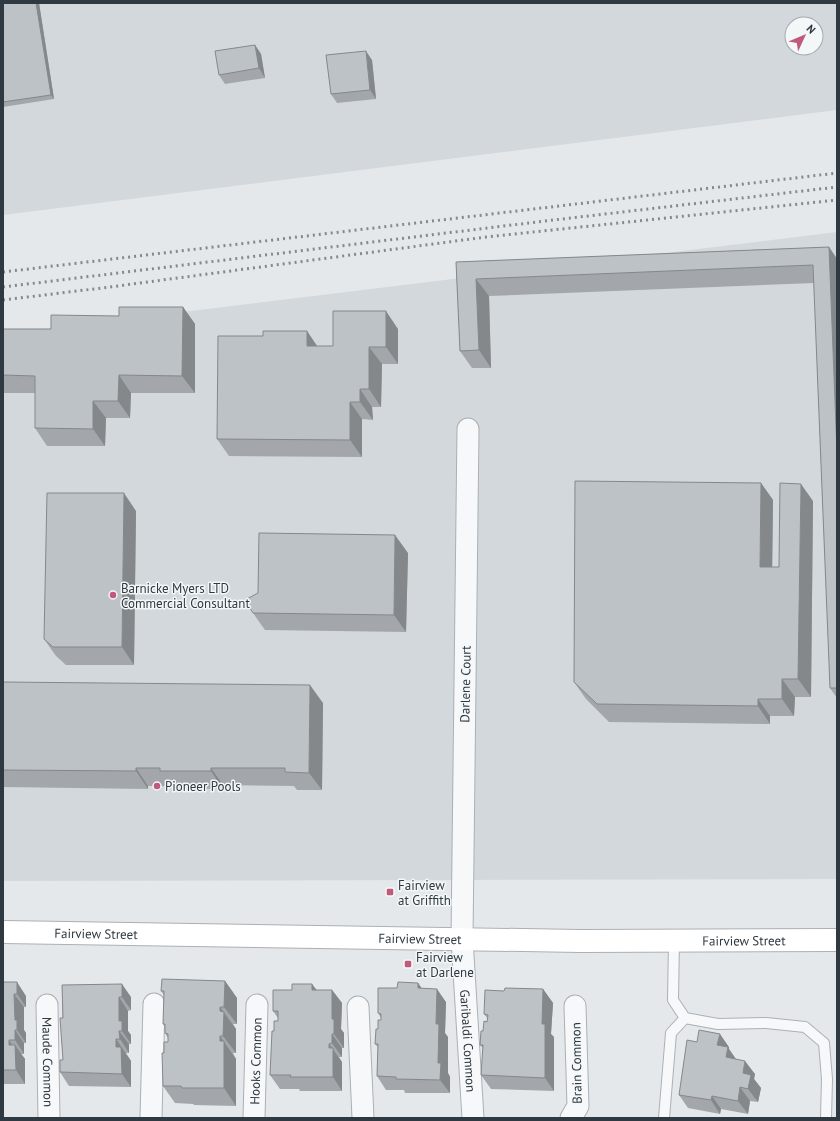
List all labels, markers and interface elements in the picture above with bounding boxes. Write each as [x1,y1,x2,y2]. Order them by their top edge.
north arrow [784,16,824,56]
text: N [804,22,819,37]
place label: Barnicke Myers LTD Commercial Consultant [121,580,250,612]
marker: Barnicke Myers LTD Commercial Consultant [108,590,118,600]
street label: Darlene Court [456,645,475,723]
place label: Pioneer Pools [165,778,241,795]
marker: Pioneer Pools [152,781,162,791]
place label: Fairview at Griffith [398,877,451,909]
marker: Fairview at Griffith [385,887,395,897]
street label: Fairview Street [54,925,138,943]
street label: Fairview Street [378,930,462,948]
street label: Fairview Street [702,932,786,950]
place label: Fairview at Darlene [416,949,474,981]
marker: Fairview at Darlene [403,959,413,969]
street label: Garibaldi Common [456,989,479,1093]
street label: Maude Common [38,1017,57,1107]
street label: Hooks Common [246,1017,266,1105]
street label: Brain Common [567,1022,586,1104]

